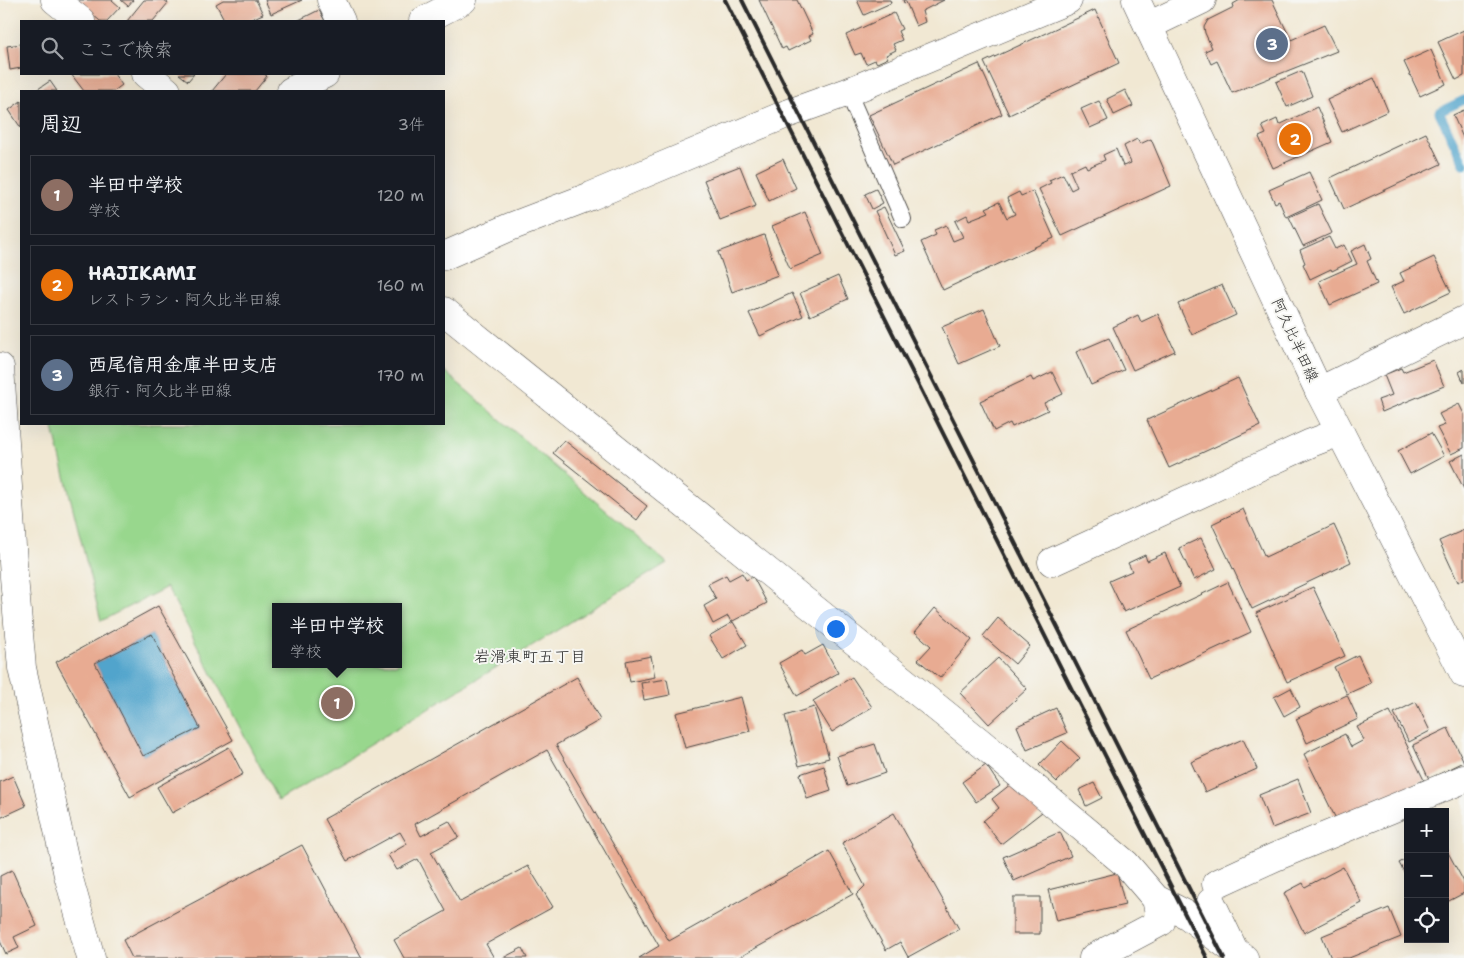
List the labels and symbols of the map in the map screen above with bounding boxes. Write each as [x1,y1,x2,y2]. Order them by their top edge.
pin: 3 [1256,25,1288,63]
pin: 2 [1279,120,1311,158]
street label: 阿久比半田線 [1267,295,1323,385]
your location [823,616,849,642]
district label: 岩滑東町五丁目 [474,646,586,667]
pin: 1 [321,684,353,722]

